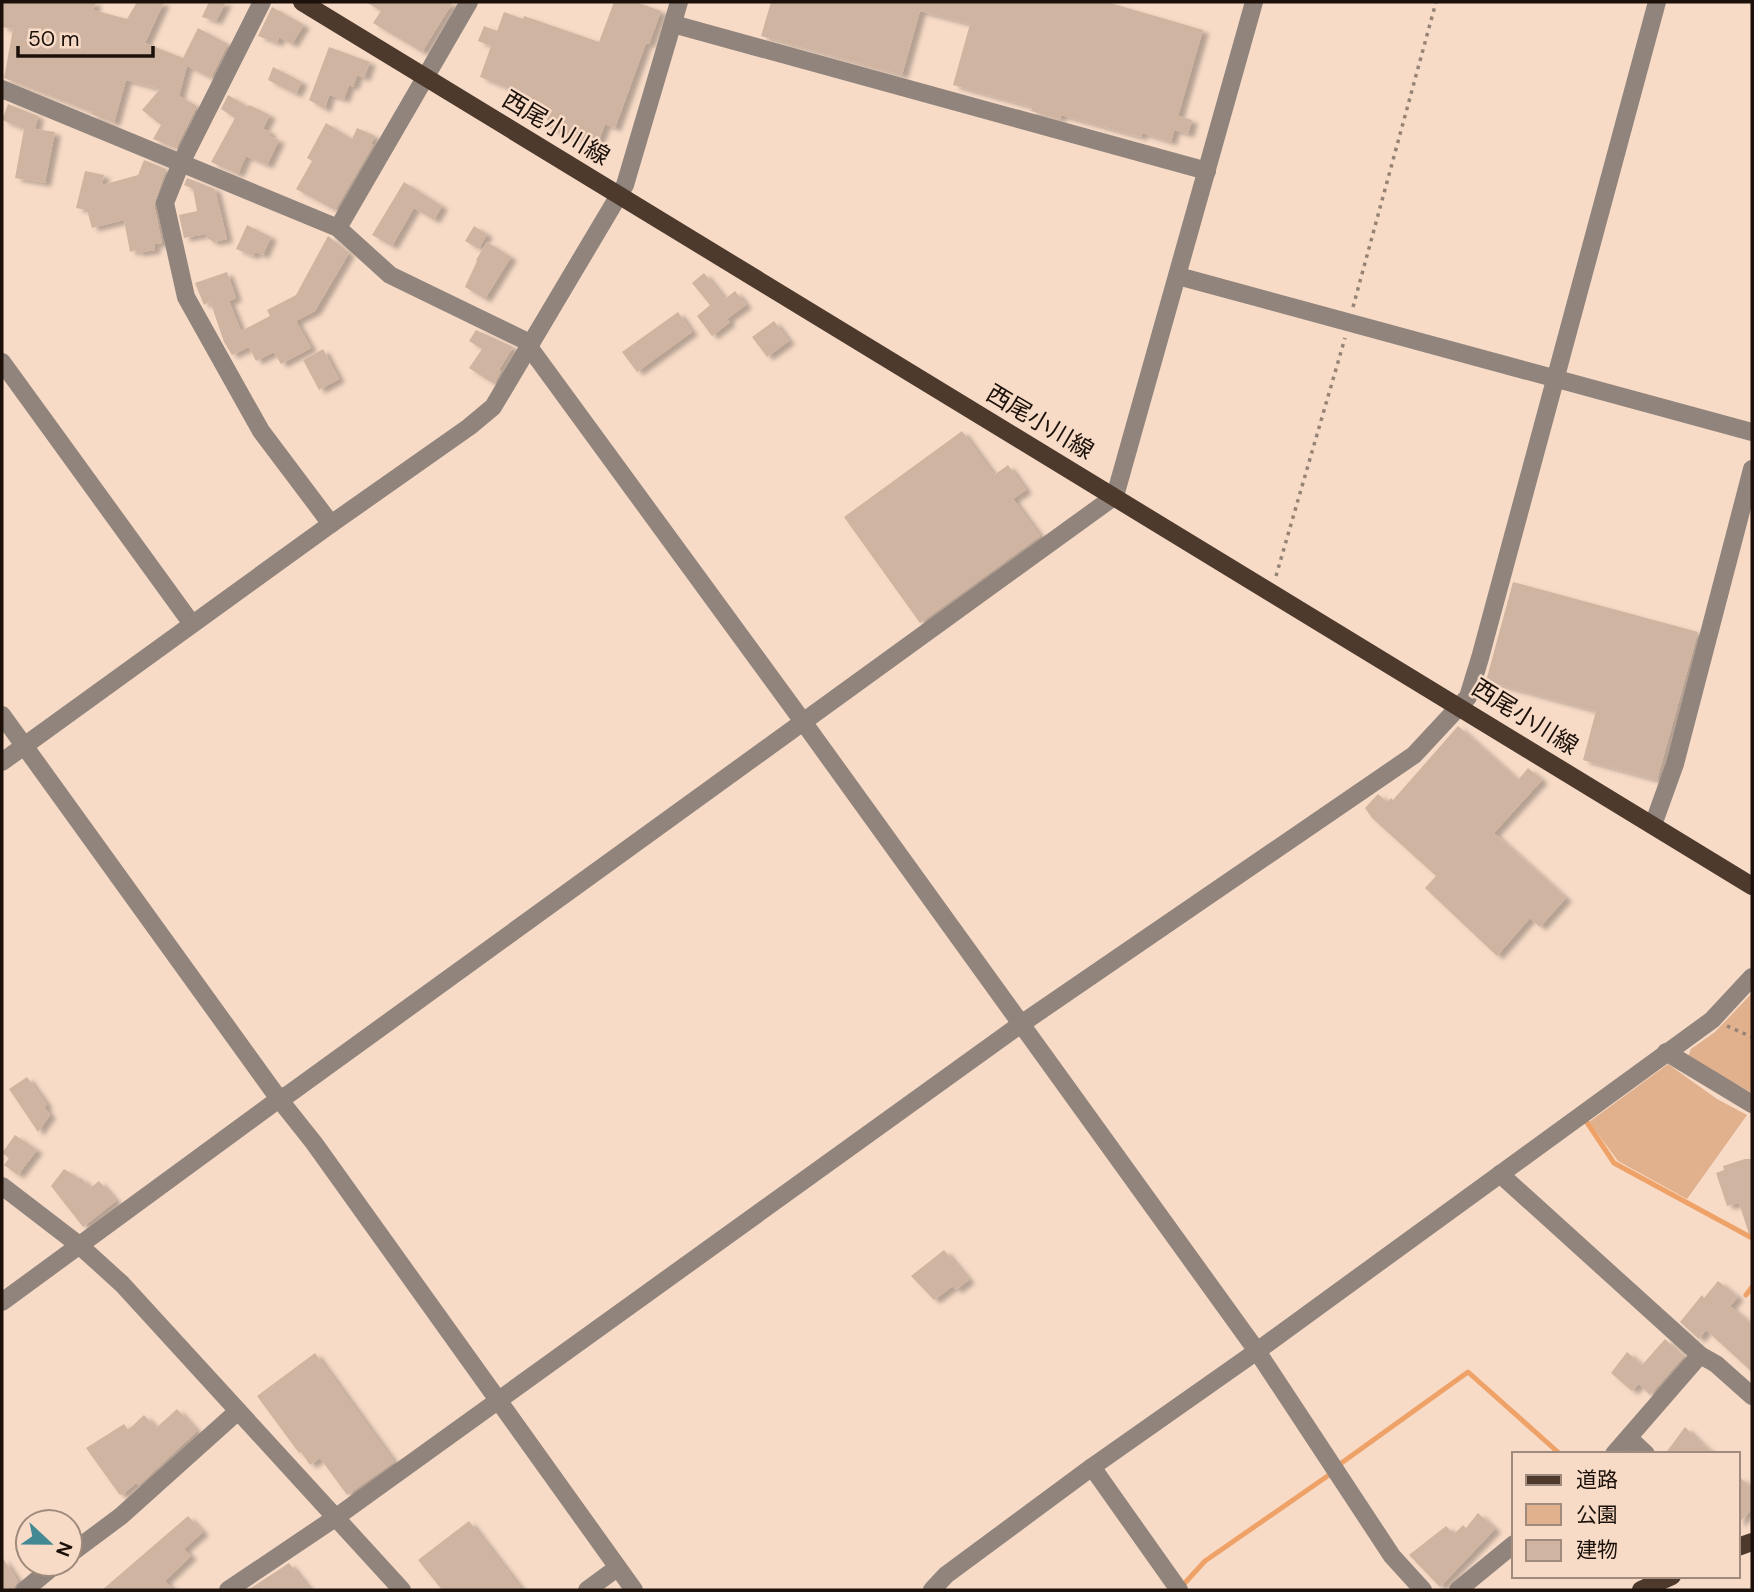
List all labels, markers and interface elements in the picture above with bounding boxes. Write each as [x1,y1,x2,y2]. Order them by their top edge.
scale bar [18,14,152,58]
text: 50 m [28,25,79,53]
street label: 西尾小川線 [497,83,616,172]
street label: 西尾小川線 [981,377,1100,466]
street label: 西尾小川線 [1466,672,1584,762]
legend [1512,1452,1740,1578]
text: 道路 [1576,1466,1618,1494]
text: 公園 [1576,1501,1618,1529]
north arrow [14,1508,84,1578]
text: 建物 [1576,1536,1618,1564]
text: N [50,1538,78,1560]

